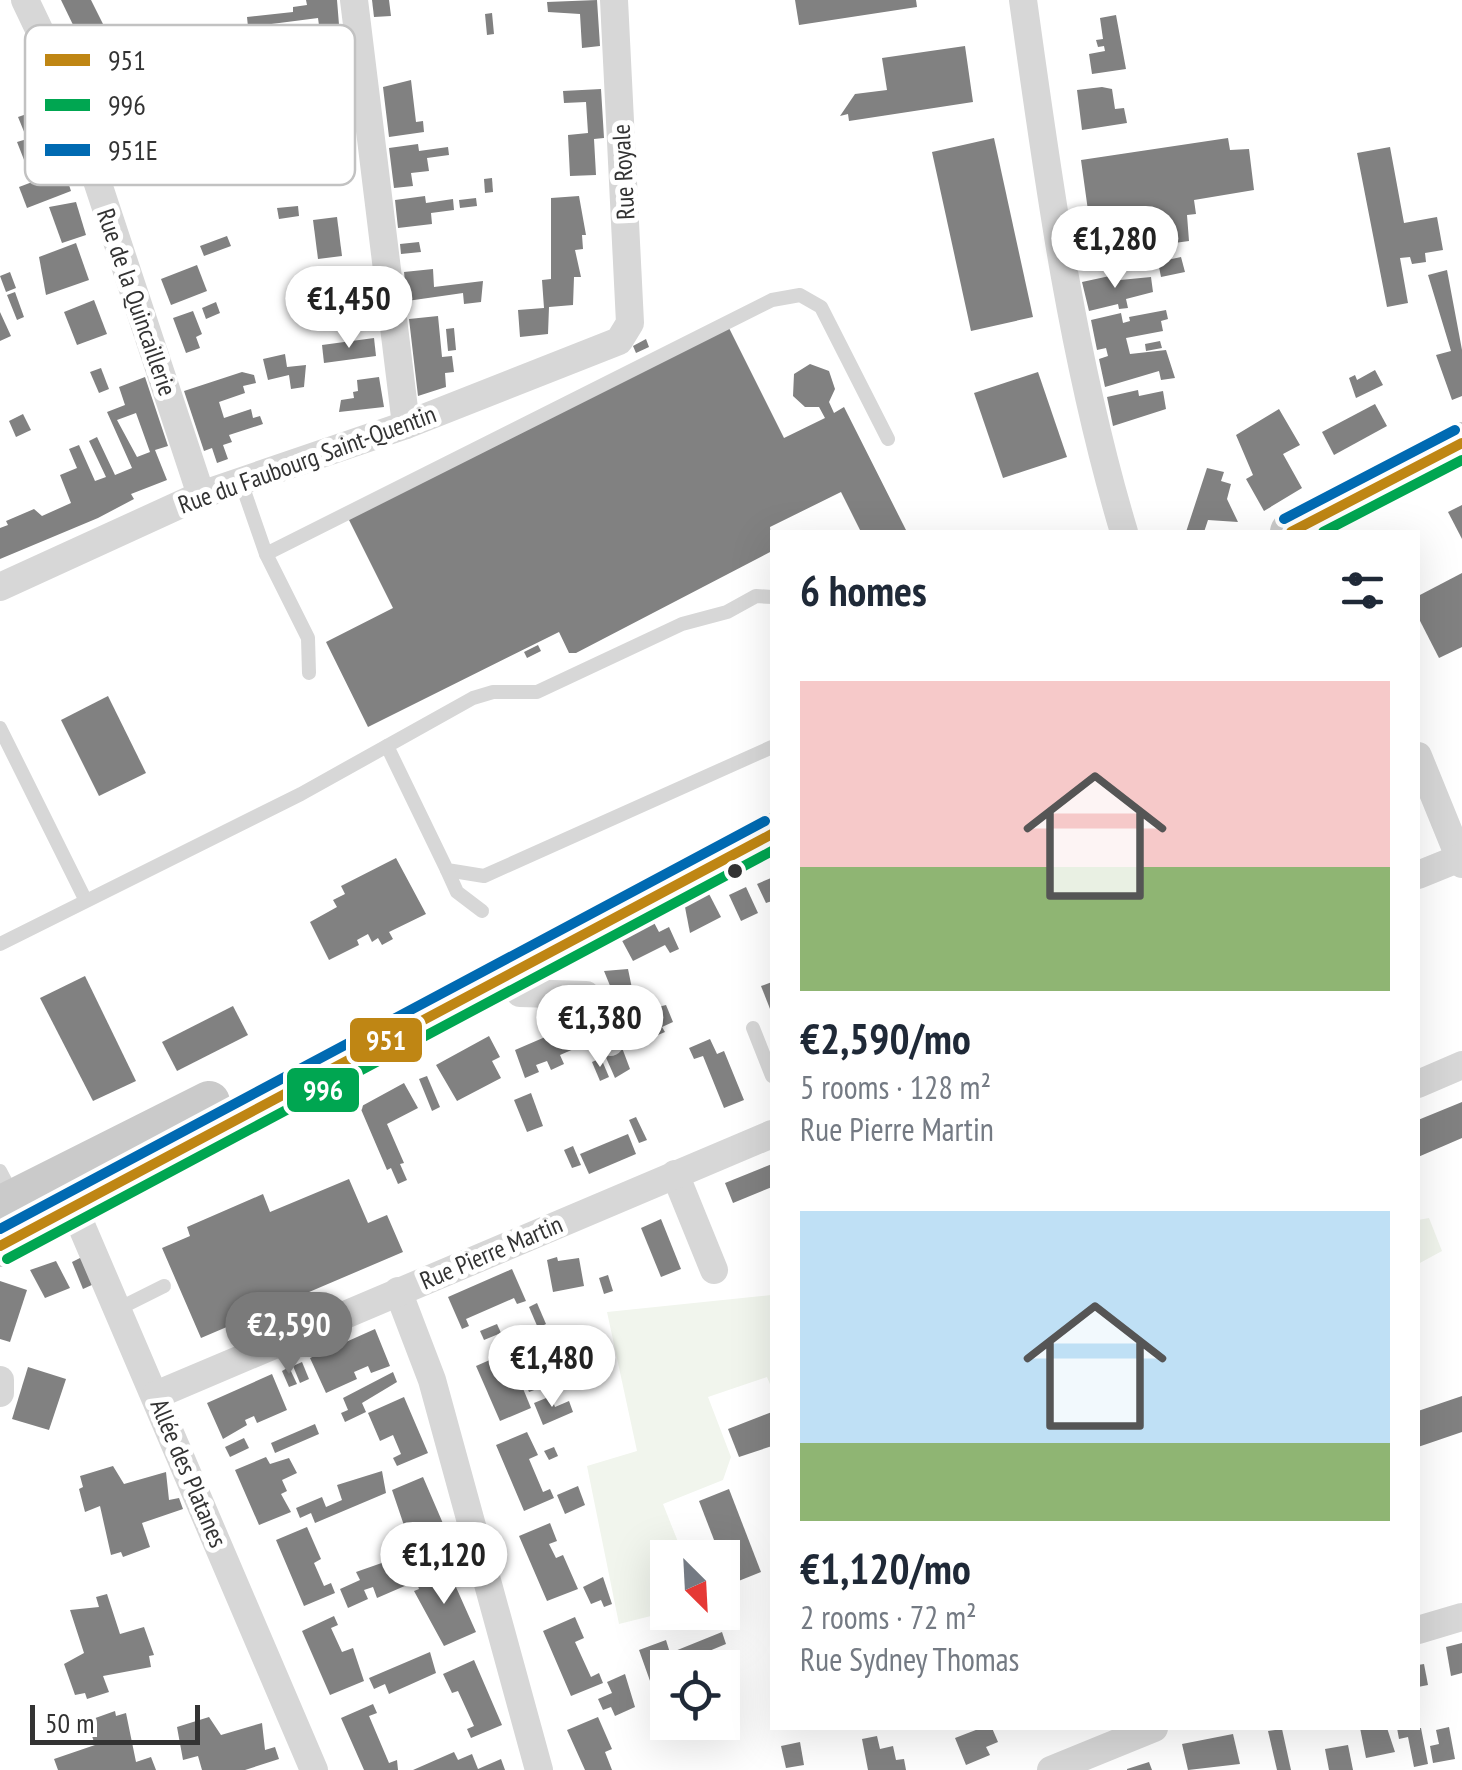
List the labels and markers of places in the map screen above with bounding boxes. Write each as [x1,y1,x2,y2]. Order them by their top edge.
pin: €1,280 [1034,206,1196,291]
pin: €1,450 [268,266,430,351]
unlabelled marker [725,861,745,881]
pin: €1,380 [519,985,681,1070]
pin: €2,590 [208,1292,370,1377]
pin: €1,480 [471,1325,633,1410]
pin: €1,120 [363,1522,525,1607]

